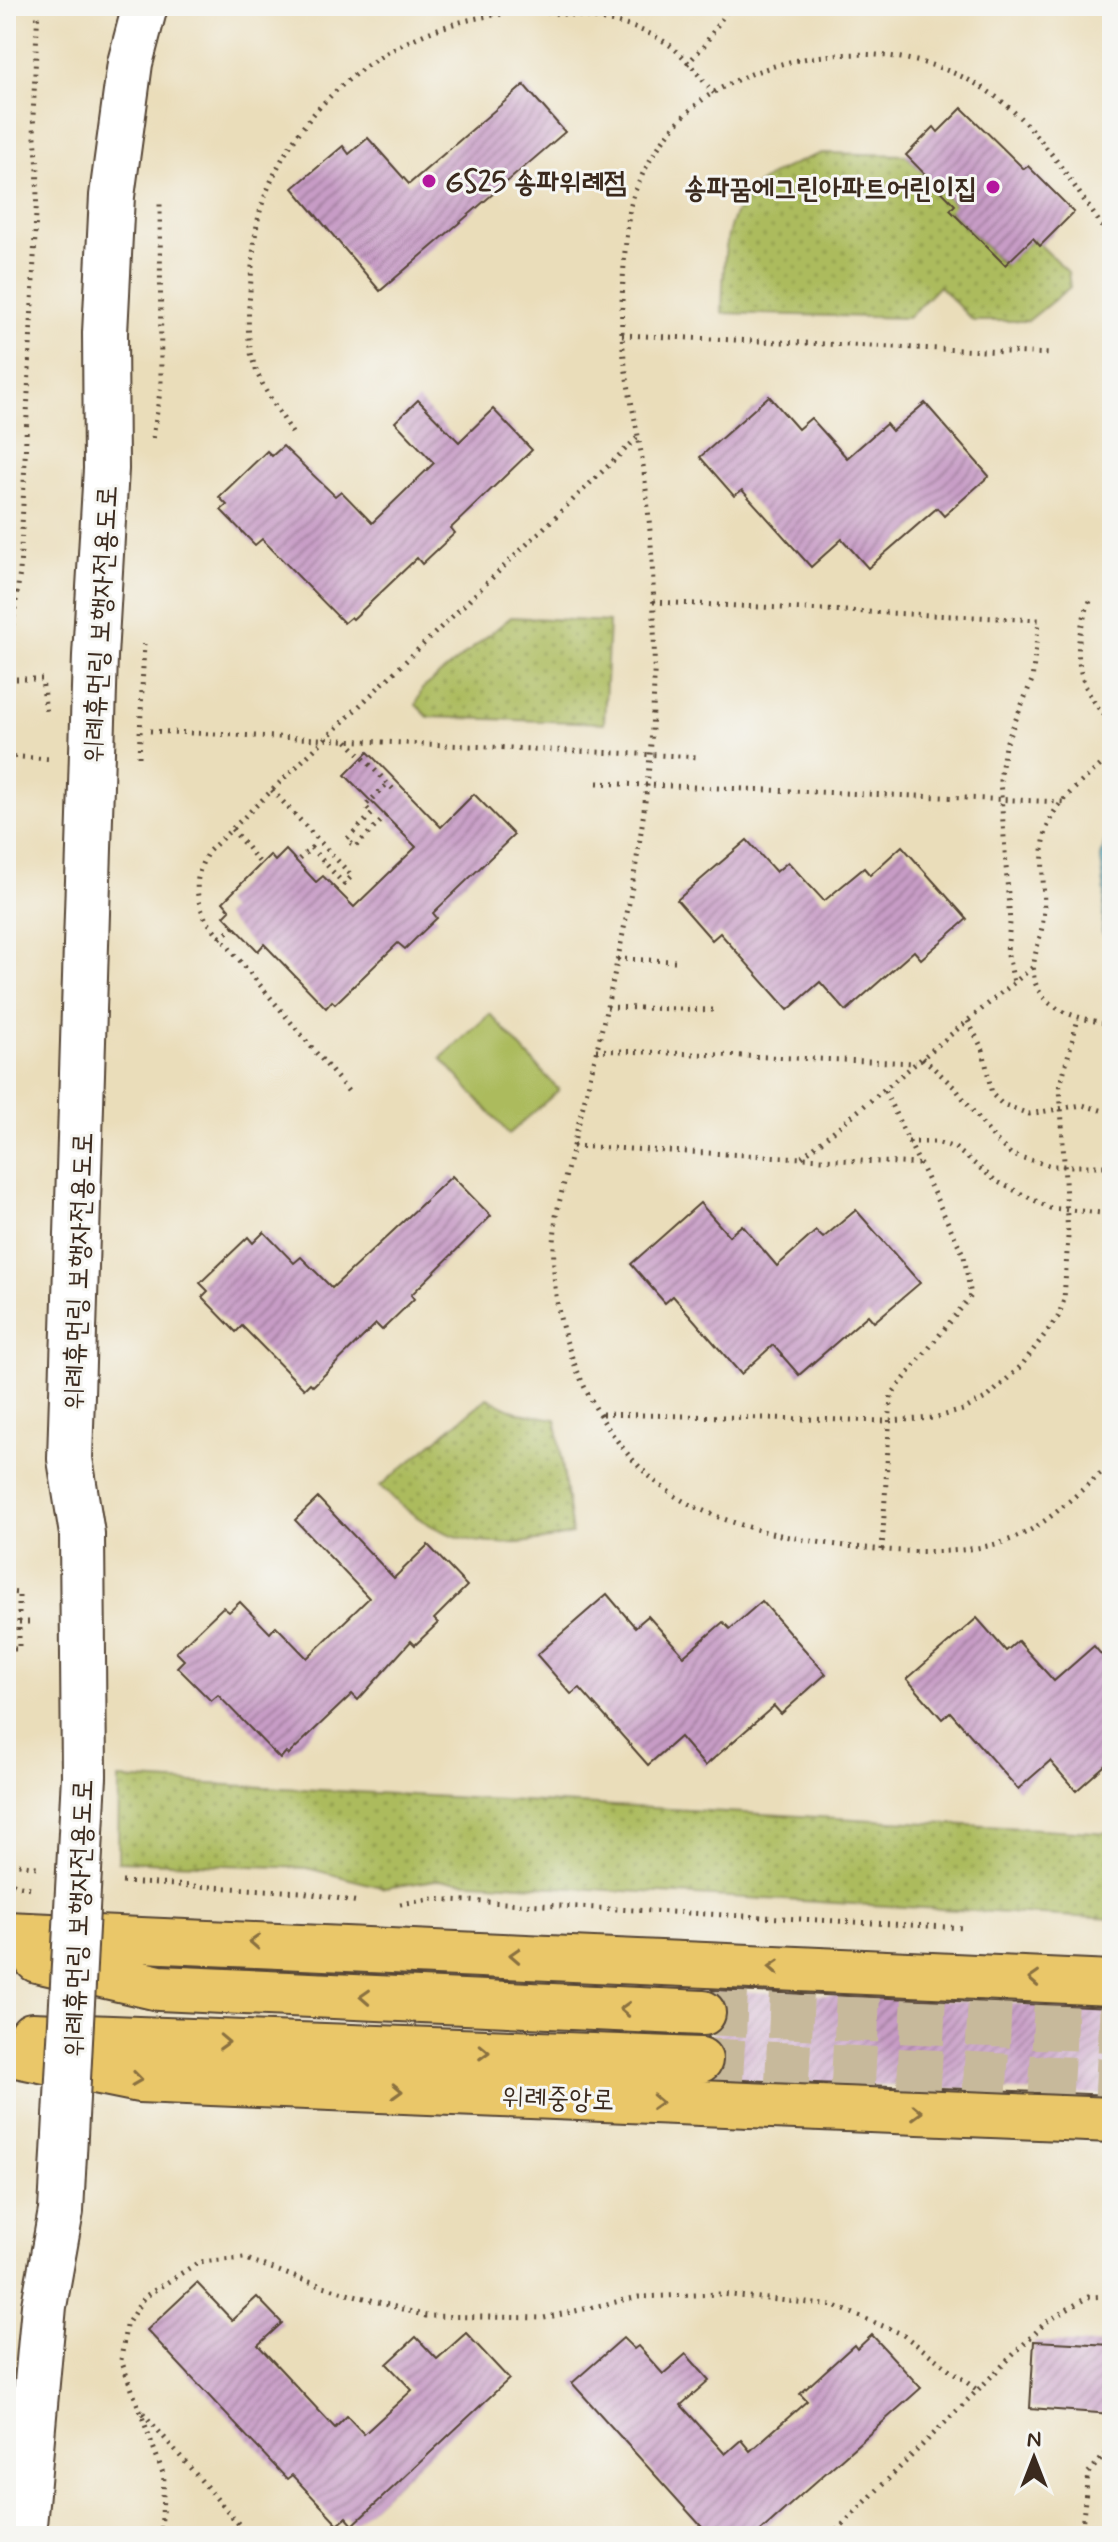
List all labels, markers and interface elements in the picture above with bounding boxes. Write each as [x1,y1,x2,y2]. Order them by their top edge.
place label: GS25 송파위례점 [445,165,627,202]
place label: 송파꿈에그린아파트어린이집 [684,171,977,208]
marker: GS25 송파위례점 [420,172,438,190]
marker: 송파꿈에그린아파트어린이집 [984,178,1002,196]
street label: 위례휴먼링 보행자전용도로 [76,484,127,764]
street label: 위례휴먼링 보행자전용도로 [56,1132,103,1411]
street label: 위례휴먼링 보행자전용도로 [56,1779,103,2058]
one-way arrow [248,1934,261,1951]
one-way arrow [508,1946,521,1963]
one-way arrow [767,1958,780,1975]
one-way arrow [1027,1971,1040,1988]
one-way arrow [358,1989,371,2006]
one-way arrow [618,2001,631,2018]
one-way arrow [218,2033,231,2050]
one-way arrow [478,2043,491,2060]
one-way arrow [131,2070,144,2087]
street label: 위례중앙로 [501,2079,615,2120]
one-way arrow [391,2082,404,2099]
one-way arrow [651,2093,664,2110]
one-way arrow [911,2104,924,2121]
north arrow [994,2418,1074,2498]
text: N [1027,2426,1041,2454]

